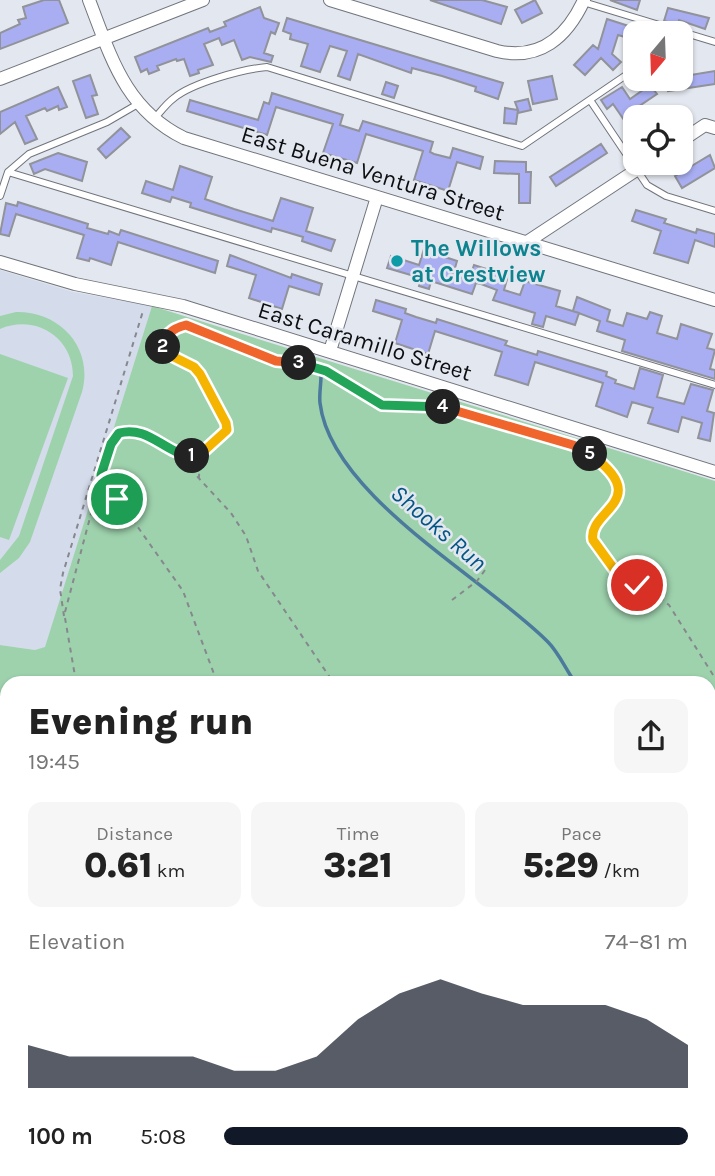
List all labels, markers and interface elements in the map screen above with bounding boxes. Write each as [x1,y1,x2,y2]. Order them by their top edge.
north arrow [623,21,693,91]
map controls [623,21,693,175]
button: locate [623,105,693,175]
street label: East Buena Ventura Street [238,121,508,227]
place label: The Willows at Crestview [411,235,546,288]
marker: The Willows at Crestview [389,253,405,269]
street label: East Caramillo Street [255,296,475,387]
pin: 2 [146,330,180,364]
text: 2 [157,335,168,357]
pin: 3 [282,346,316,380]
text: 3 [293,351,304,373]
pin: 4 [426,390,460,424]
text: 4 [437,395,448,417]
pin: 5 [572,436,608,472]
pin: 1 [174,438,210,474]
text: 5 [584,442,595,464]
text: 1 [188,444,195,466]
pin [87,469,147,529]
water label: Shooks Run [385,479,493,577]
icon: arrive [98,480,136,518]
pin [607,555,667,615]
icon: check [618,566,656,604]
text: Evening run [28,699,253,744]
button: share [614,699,688,773]
text: 19:45 [28,748,80,775]
text: Distance [96,823,173,845]
text: Time [337,823,379,845]
text: Pace [561,823,602,845]
text: 0.61 [84,845,152,886]
text: 3:21 [323,845,393,886]
text: 5:29 [522,845,599,886]
text: km [152,860,185,882]
text: /km [599,860,640,882]
text: Elevation [28,928,125,955]
text: 74–81 m [605,928,688,955]
text: 100 m [28,1123,93,1150]
text: 5:08 [140,1123,186,1150]

